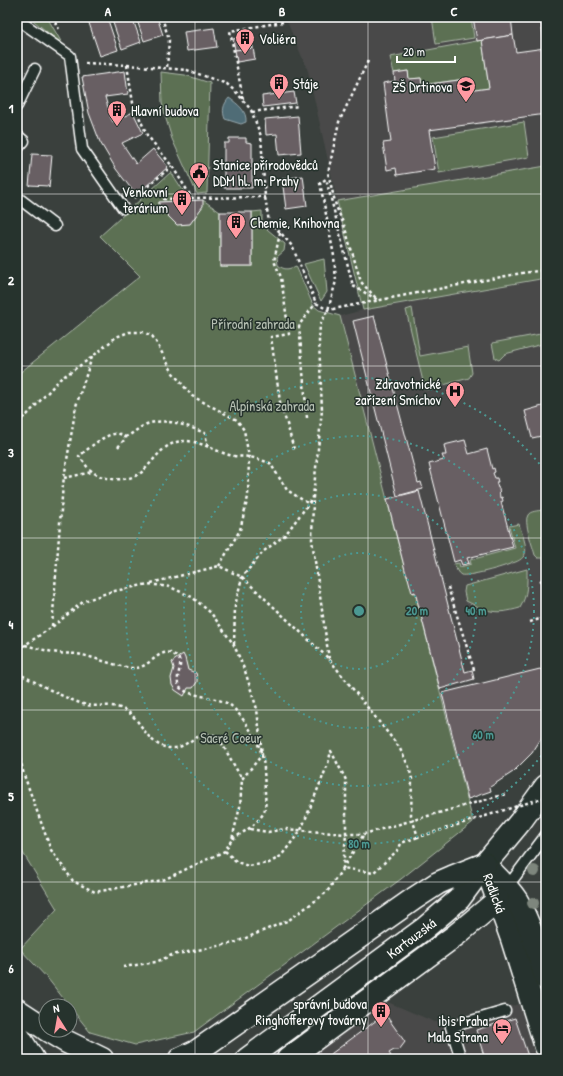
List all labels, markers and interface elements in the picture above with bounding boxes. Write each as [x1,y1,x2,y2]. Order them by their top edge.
text: A [105,2,112,20]
text: B [279,2,286,20]
text: C [450,2,458,20]
building icon: Voliéra [234,27,256,55]
place label: Voliéra [259,29,296,48]
scale bar [397,38,455,64]
text: 20 m [403,43,425,60]
building icon: Stáje [268,72,290,100]
place label: Stáje [293,74,319,94]
school or university icon: ZŠ Drtinova [455,75,477,103]
place label: ZŠ Drtinova [392,77,453,96]
text: 1 [9,99,14,117]
building icon: Hlavní budova [106,99,128,127]
place label: Hlavní budova [131,101,199,120]
place label: Stanice přírodovědců DDM hl. m. Prahy [213,155,318,191]
public building icon: Stanice přírodovědců DDM hl. m. Prahy [188,161,210,189]
place label: Venkovní terárium [122,182,168,217]
building icon: Venkovní terárium [171,188,193,216]
building icon: Chemie, Knihovna [225,211,247,239]
place label: Chemie, Knihovna [250,213,340,232]
text: 2 [8,271,15,289]
park label: Přírodní zahrada [211,314,295,333]
place label: Zdravotnické zařízení Smíchov [355,374,441,409]
hospital icon: Zdravotnické zařízení Smíchov [444,380,466,408]
park label: Alpínská zahrada [229,396,315,416]
text: 3 [8,443,14,461]
text: 20 m [406,602,428,619]
text: 40 m [466,602,486,619]
centre of rings [352,604,366,618]
text: 4 [9,615,14,633]
text: 60 m [472,726,494,743]
park label: Sacré Coeur [200,728,262,747]
text: 5 [8,787,14,805]
text: 80 m [348,835,370,852]
street label: Radlická [479,871,511,916]
street label: Kartouzská [383,913,440,963]
text: 6 [8,959,14,977]
place label: správní budova Ringhofferovy továrny [256,994,368,1030]
north arrow [38,998,78,1038]
building icon: správní budova Ringhofferovy továrny [370,1000,392,1028]
text: N [52,1001,60,1016]
place label: ibis Praha Mala Strana [428,1011,489,1046]
hotel icon: ibis Praha Mala Strana [491,1017,513,1045]

